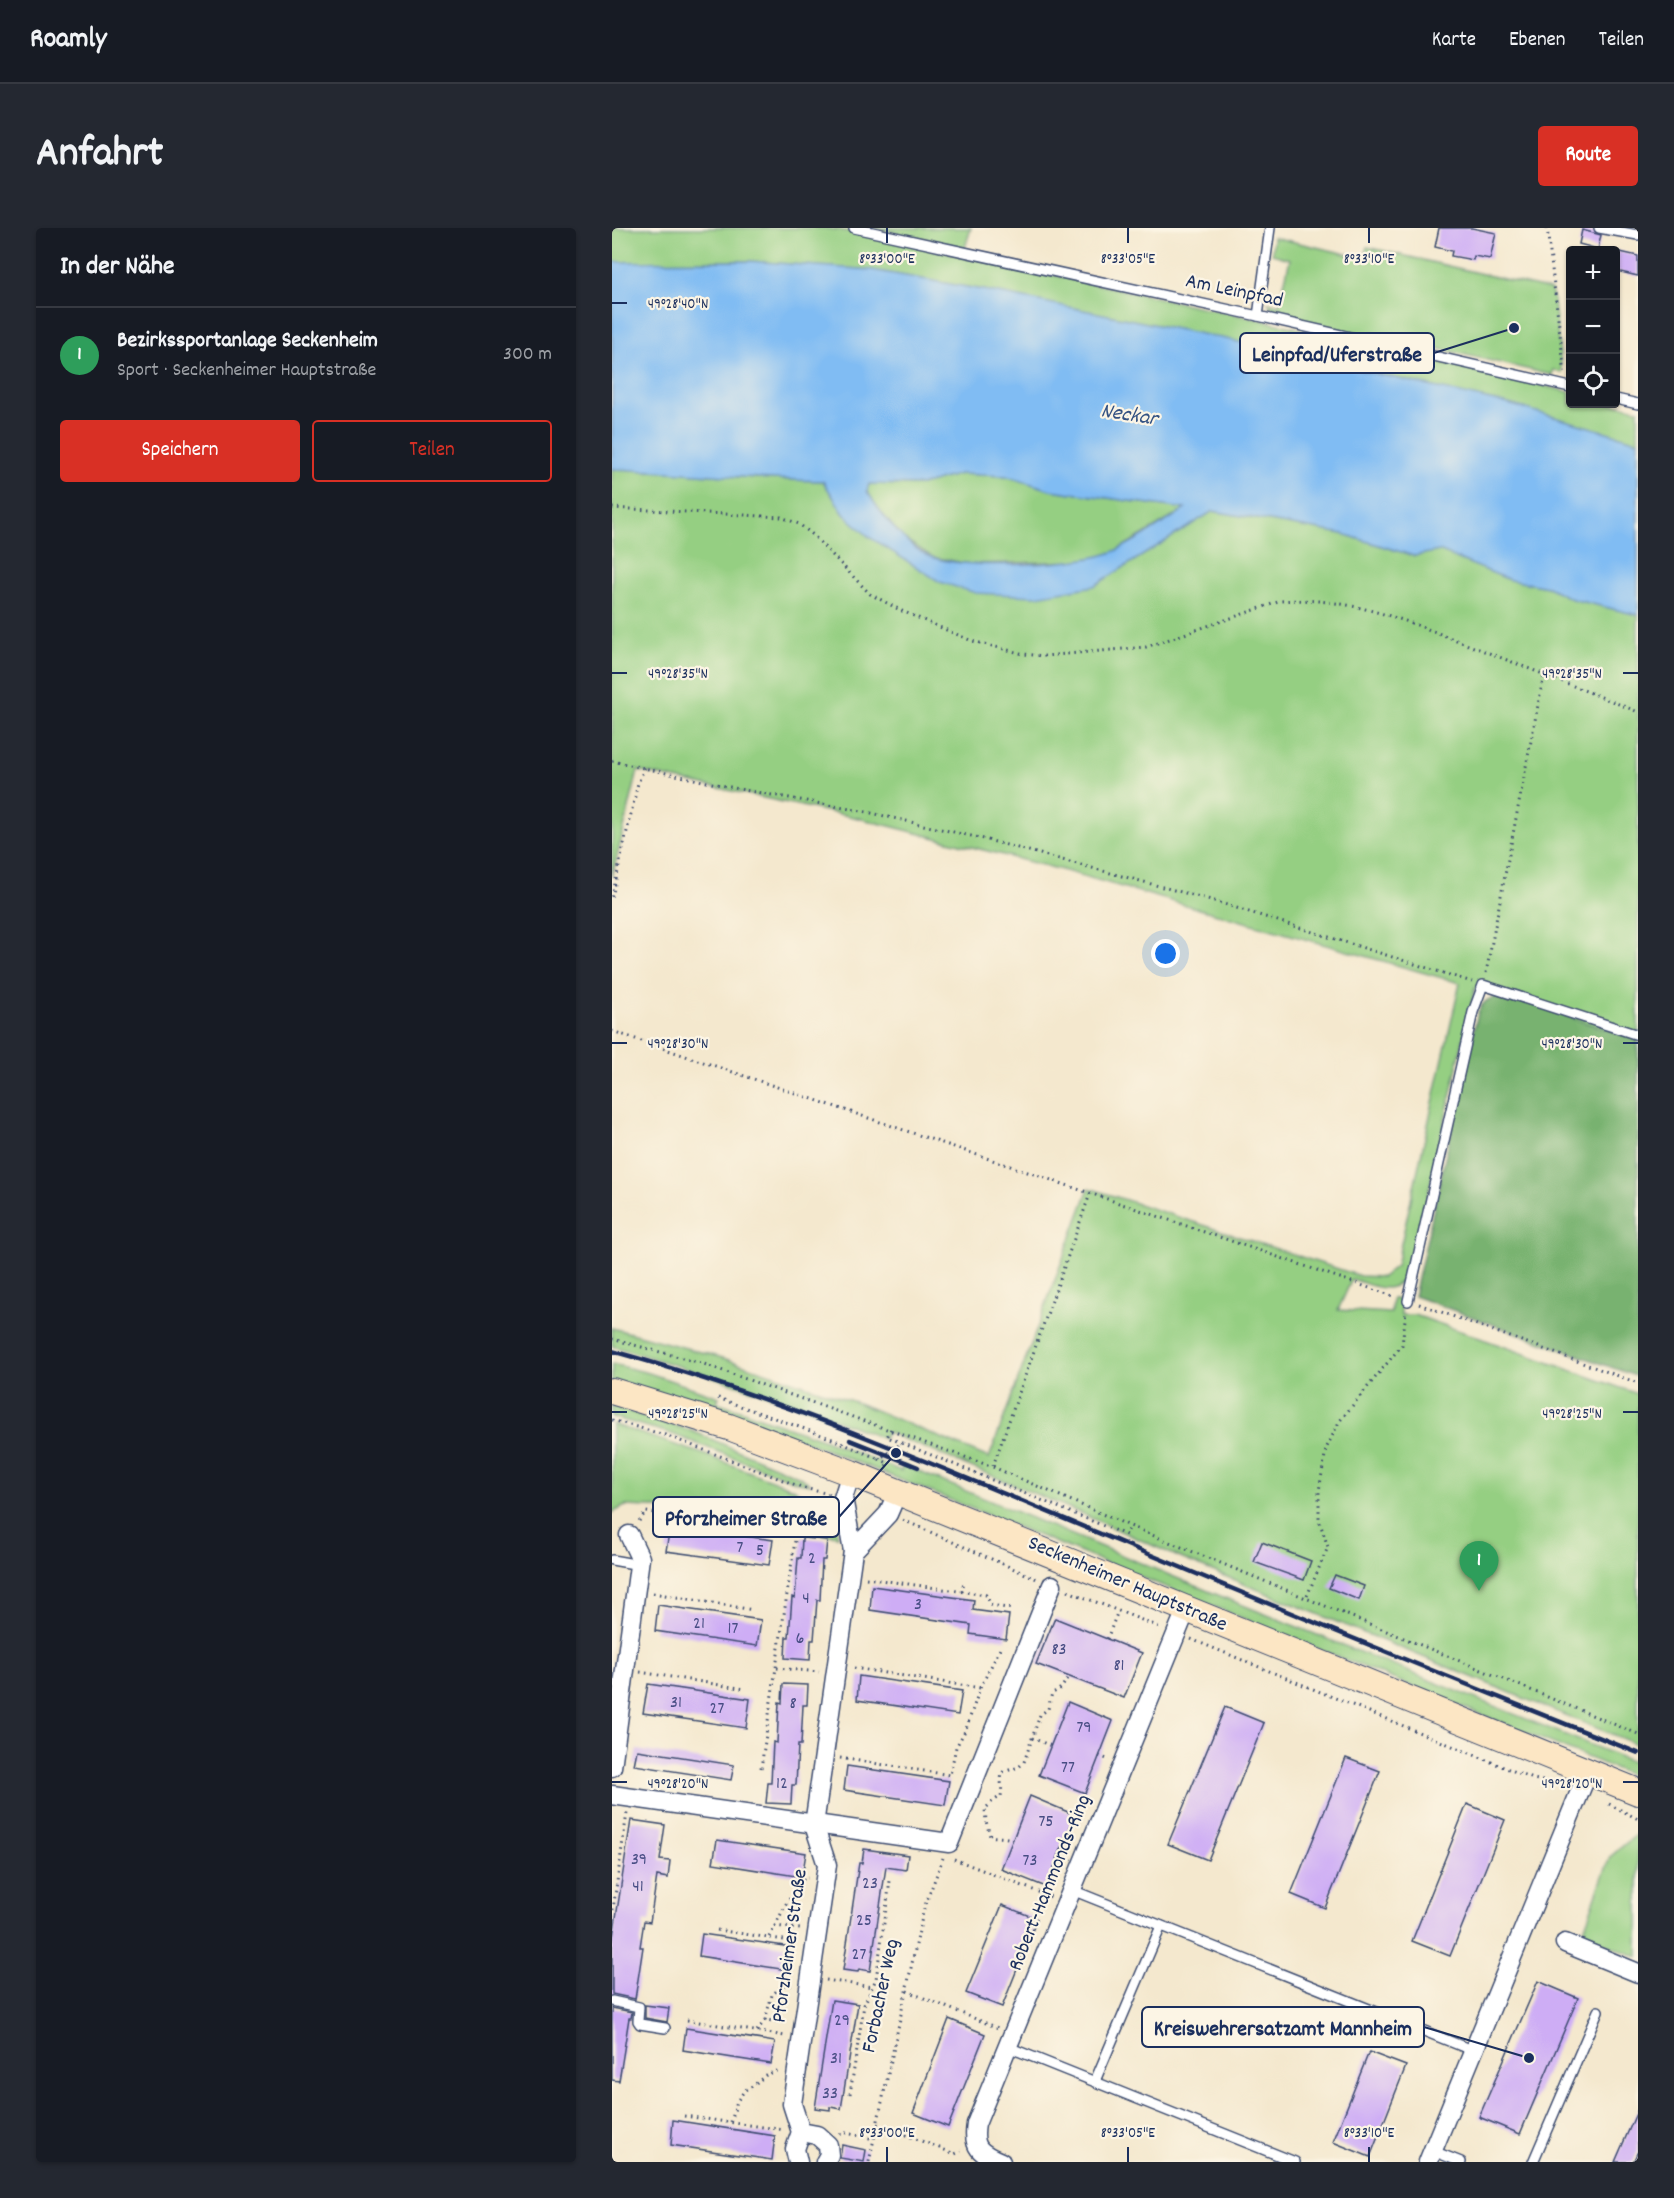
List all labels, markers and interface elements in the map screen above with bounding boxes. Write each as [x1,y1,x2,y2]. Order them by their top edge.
text: Roamly [30,21,106,61]
text: Karte [1432,26,1476,56]
text: Ebenen [1509,26,1566,56]
text: Teilen [1599,26,1644,56]
text: Anfahrt [36,126,163,186]
button: Route [1538,126,1638,186]
map controls [1566,246,1620,408]
button: + [1566,246,1620,300]
text: In der Nähe [60,249,174,286]
text: 8°33'00"E [859,249,915,271]
text: 8°33'05"E [1101,249,1155,271]
text: 8°33'10"E [1344,249,1395,271]
street label: Am Leinpfad [1183,267,1285,317]
text: 49°28'40"N [648,294,708,316]
button: − [1566,300,1620,354]
text: Bezirkssportanlage Seckenheim [117,326,378,357]
callout: Leinpfad/Uferstraße [1240,333,1434,373]
text: 1 [77,341,82,369]
text: 300 m [503,341,552,369]
text: Leinpfad/Uferstraße [1252,341,1422,372]
button: locate [1566,354,1620,408]
text: Sport · Seckenheimer Hauptstraße [117,357,376,385]
water label: Neckar [1098,396,1162,436]
button: Speichern [60,420,300,482]
button: Teilen [312,420,552,482]
text: 49°28'35"N [648,664,708,686]
text: 49°28'35"N [1542,664,1602,686]
your location [1151,939,1180,968]
text: 49°28'30"N [647,1034,709,1056]
text: 49°28'30"N [1541,1034,1603,1056]
text: 49°28'25"N [648,1404,708,1426]
text: 49°28'25"N [1542,1404,1602,1426]
callout: Pforzheimer Straße [653,1497,839,1537]
text: Pforzheimer Straße [665,1505,827,1536]
street label: Seckenheimer Hauptstraße [1023,1529,1231,1641]
house number: 7 [737,1536,744,1561]
house number: 5 [756,1539,764,1564]
pin: 1 [1460,1542,1498,1591]
house number: 2 [808,1547,816,1572]
house number: 4 [802,1587,810,1612]
house number: 3 [914,1593,922,1618]
house number: 21 [693,1612,705,1637]
house number: 17 [728,1617,739,1642]
house number: 6 [796,1627,804,1652]
house number: 83 [1051,1638,1067,1663]
house number: 81 [1113,1654,1125,1679]
house number: 31 [670,1691,682,1716]
house number: 8 [789,1692,797,1717]
house number: 27 [710,1697,724,1722]
house number: 79 [1076,1716,1092,1741]
house number: 77 [1061,1756,1075,1781]
house number: 12 [776,1772,788,1797]
text: 49°28'20"N [648,1774,708,1796]
text: 49°28'20"N [1542,1774,1602,1796]
street label: Robert-Hammonds-Ring [1002,1790,1100,1976]
house number: 75 [1038,1810,1054,1835]
house number: 39 [631,1848,647,1873]
house number: 73 [1023,1849,1037,1874]
street label: Pforzheimer Straße [765,1867,817,2025]
house number: 23 [862,1872,878,1897]
house number: 41 [632,1875,644,1900]
house number: 25 [856,1909,872,1934]
street label: Forbacher Weg [855,1936,909,2056]
house number: 27 [852,1943,866,1968]
callout: Kreiswehrersatzamt Mannheim [1142,2007,1424,2047]
house number: 29 [834,2009,850,2034]
text: Kreiswehrersatzamt Mannheim [1154,2015,1412,2046]
house number: 31 [830,2047,842,2072]
house number: 33 [822,2082,838,2107]
text: 8°33'00"E [859,2123,915,2145]
text: 8°33'05"E [1101,2123,1155,2145]
text: 8°33'10"E [1344,2123,1395,2145]

